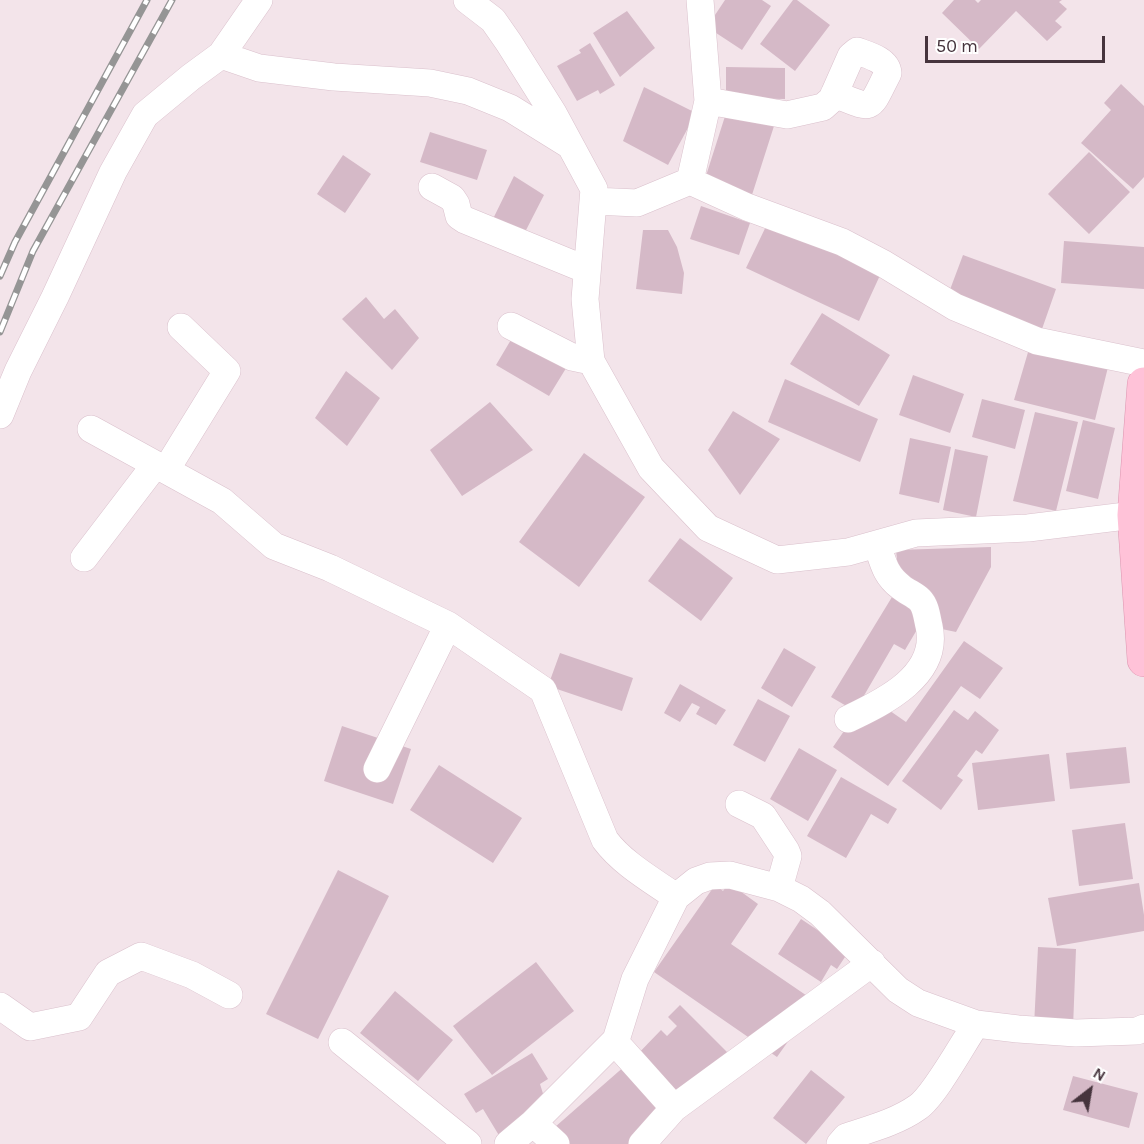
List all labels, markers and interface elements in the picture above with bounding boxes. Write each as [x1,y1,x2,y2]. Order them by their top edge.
scale bar [928,24,1108,62]
text: 50 m [936,35,978,57]
north arrow [1060,1060,1120,1120]
text: N [1090,1063,1109,1085]

